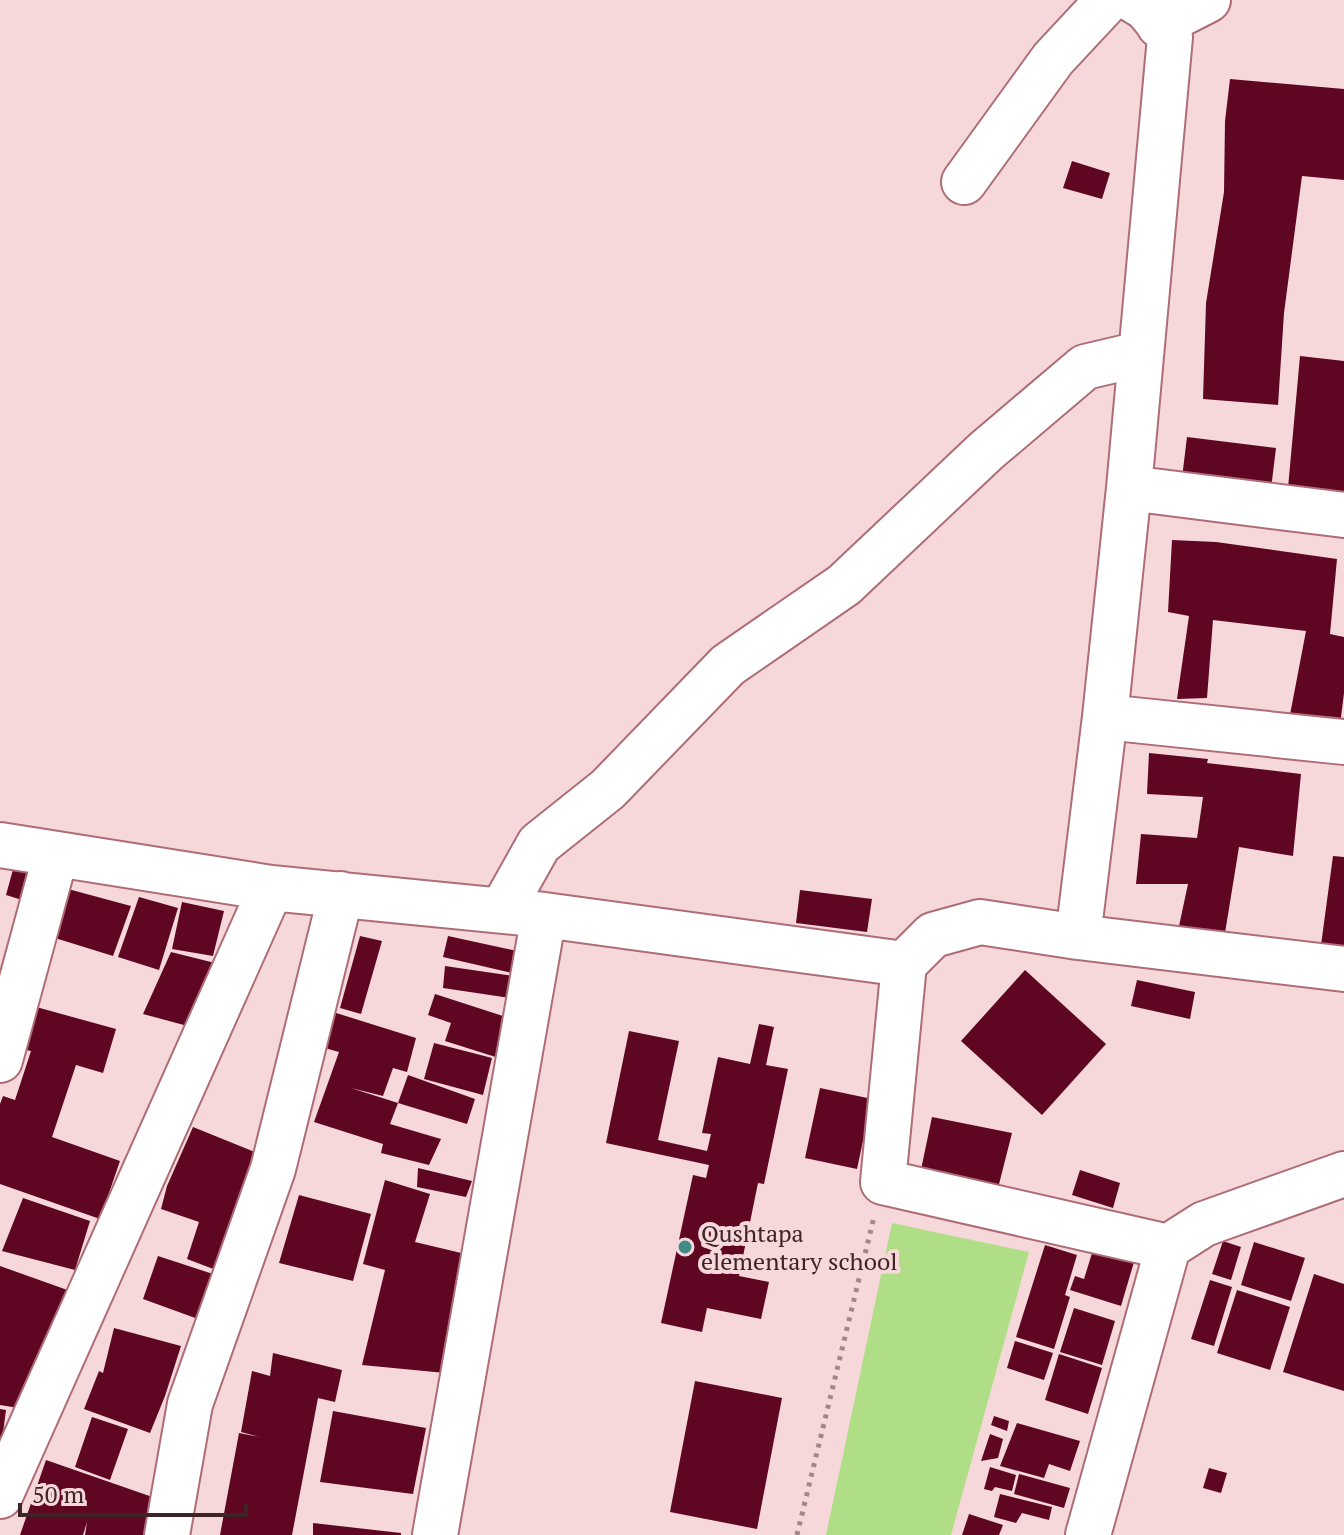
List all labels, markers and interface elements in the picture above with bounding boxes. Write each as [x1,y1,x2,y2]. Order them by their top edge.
place label: Qushtapa elementary school [701,1217,897,1277]
marker: Qushtapa elementary school [676,1238,694,1256]
scale bar [20,1467,246,1517]
text: 50 m [32,1478,84,1510]

